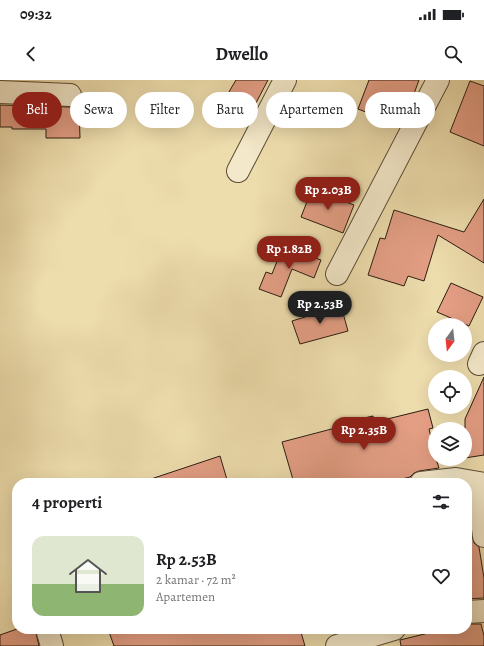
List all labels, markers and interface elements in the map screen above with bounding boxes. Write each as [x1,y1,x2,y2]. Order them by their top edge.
text: 09:32 [20,4,52,24]
text: Dwello [216,42,268,66]
icon: back [20,43,42,65]
icon: search [442,43,464,65]
chip: Beli [12,92,62,128]
chip: Sewa [70,92,127,128]
chip: Filter [135,92,194,128]
chip: Baru [202,92,258,128]
chip: Apartemen [266,92,357,128]
chip: Rumah [365,92,435,128]
pin: Rp 2.03B [287,177,369,211]
text: Rp 2.03B [304,181,352,198]
pin: Rp 1.82B [248,236,330,270]
text: Rp 1.82B [266,240,312,257]
pin: Rp 2.53B [279,291,361,325]
text: Rp 2.53B [297,295,343,312]
north arrow [428,318,472,362]
map controls [428,318,472,466]
button: locate [428,370,472,414]
pin: Rp 2.35B [323,417,405,451]
text: Rp 2.35B [341,421,387,438]
button: layers [428,422,472,466]
text: 4 properti [32,491,102,514]
icon: filters [430,491,452,513]
text: Rp 2.53B [156,548,217,571]
icon: home [64,552,112,600]
icon: heart [430,565,452,587]
text: 2 kamar · 72 m² [156,571,236,588]
text: Apartemen [156,588,215,605]

